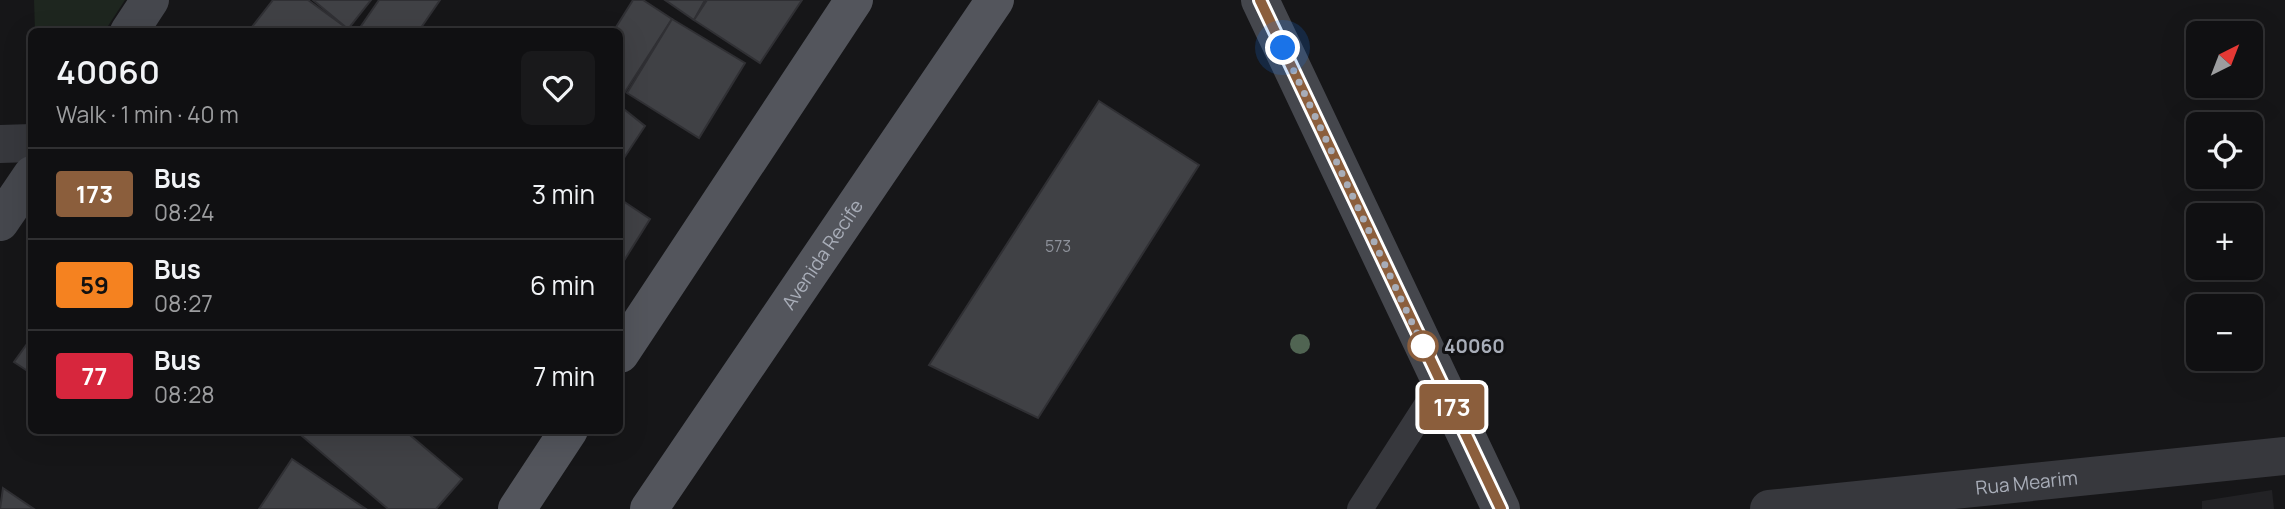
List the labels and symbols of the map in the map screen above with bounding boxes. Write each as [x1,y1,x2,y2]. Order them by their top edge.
north arrow [2186,21,2263,98]
your location [1265,30,1300,65]
street label: Avenida Recife [775,194,869,315]
house number: 573 [1045,235,1071,257]
marker: 40060 [1408,331,1438,361]
place label: 40060 [1444,333,1505,359]
line badge: 173 [1412,384,1492,430]
street label: Rua Mearim [1974,464,2079,501]

